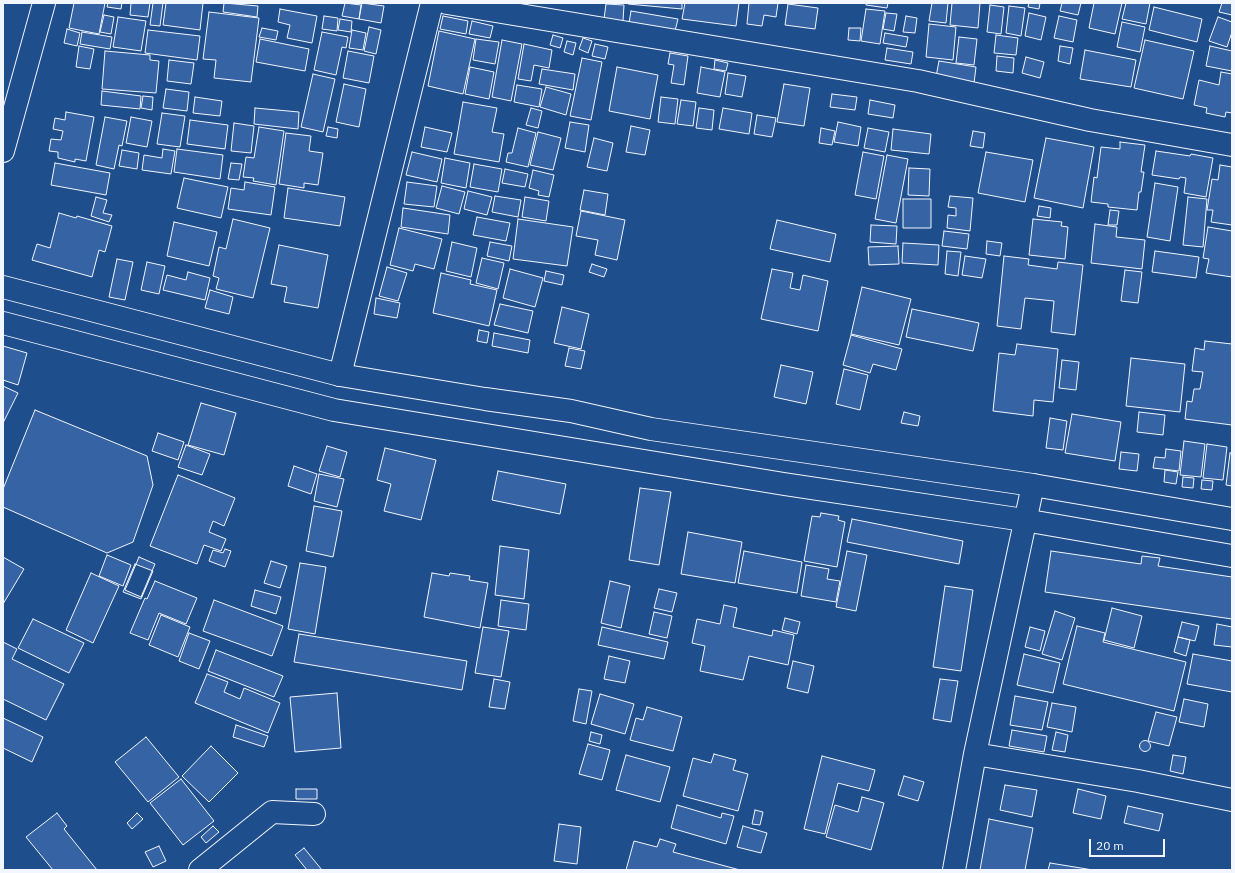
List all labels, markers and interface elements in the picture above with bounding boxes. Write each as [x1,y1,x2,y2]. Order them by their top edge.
scale bar [1091,831,1167,857]
text: 20 m [1096,838,1124,853]

